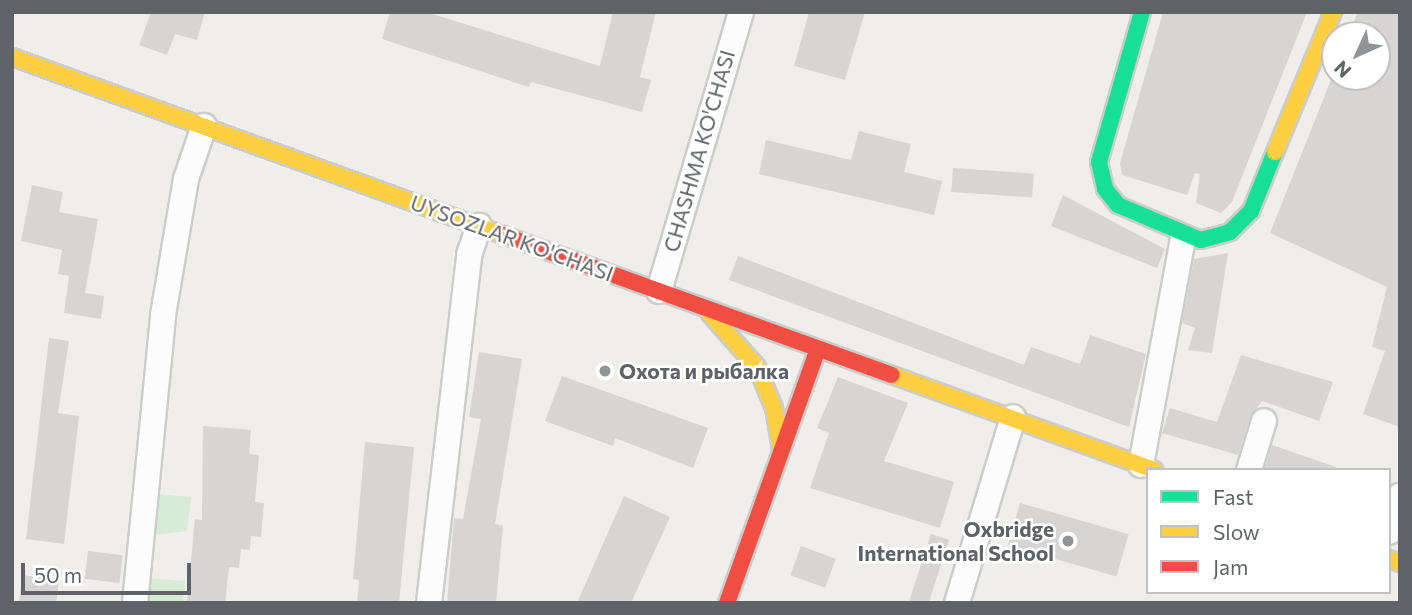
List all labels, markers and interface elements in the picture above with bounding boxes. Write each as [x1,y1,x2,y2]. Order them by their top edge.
north arrow [1321,21,1391,91]
street label: CHASHMA KO'CHASI [658,47,740,255]
text: N [1329,57,1355,83]
street label: UYSOZLAR KO'CHASI [407,190,617,286]
place label: Охота и рыбалка [619,358,789,384]
marker: Охота и рыбалка [597,363,613,379]
legend [1146,468,1391,594]
text: Fast [1213,484,1254,509]
place label: Oxbridge International School [858,516,1054,566]
text: Slow [1213,519,1260,544]
marker: Oxbridge International School [1060,533,1076,549]
scale bar [24,548,194,592]
text: Jam [1213,554,1248,579]
text: 50 m [34,562,82,587]

